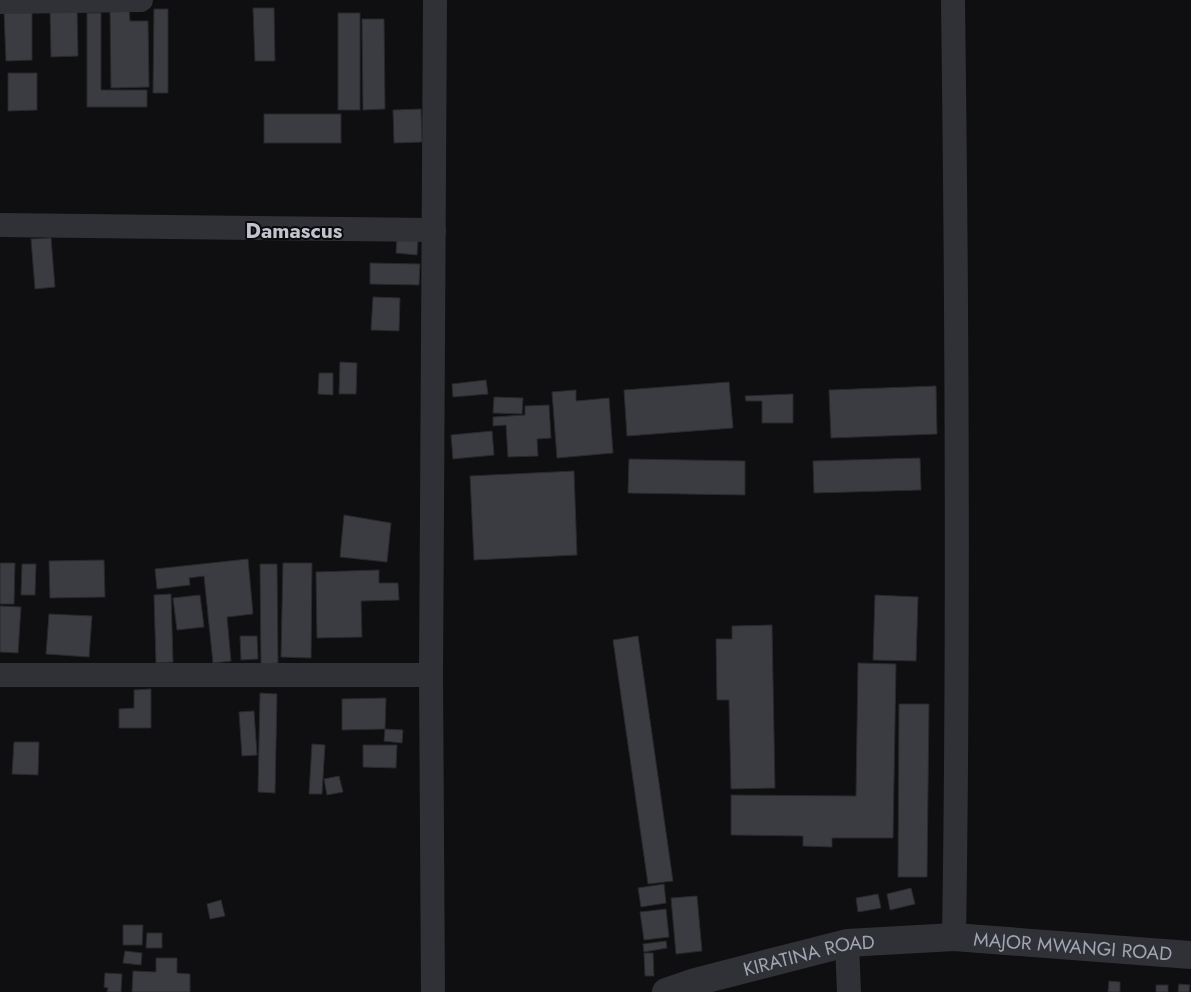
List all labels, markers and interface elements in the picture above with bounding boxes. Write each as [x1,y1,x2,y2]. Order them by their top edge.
district label: Damascus [246,216,343,246]
street label: MAJOR MWANGI ROAD [973,925,1173,967]
street label: KIRATINA ROAD [740,928,875,983]

